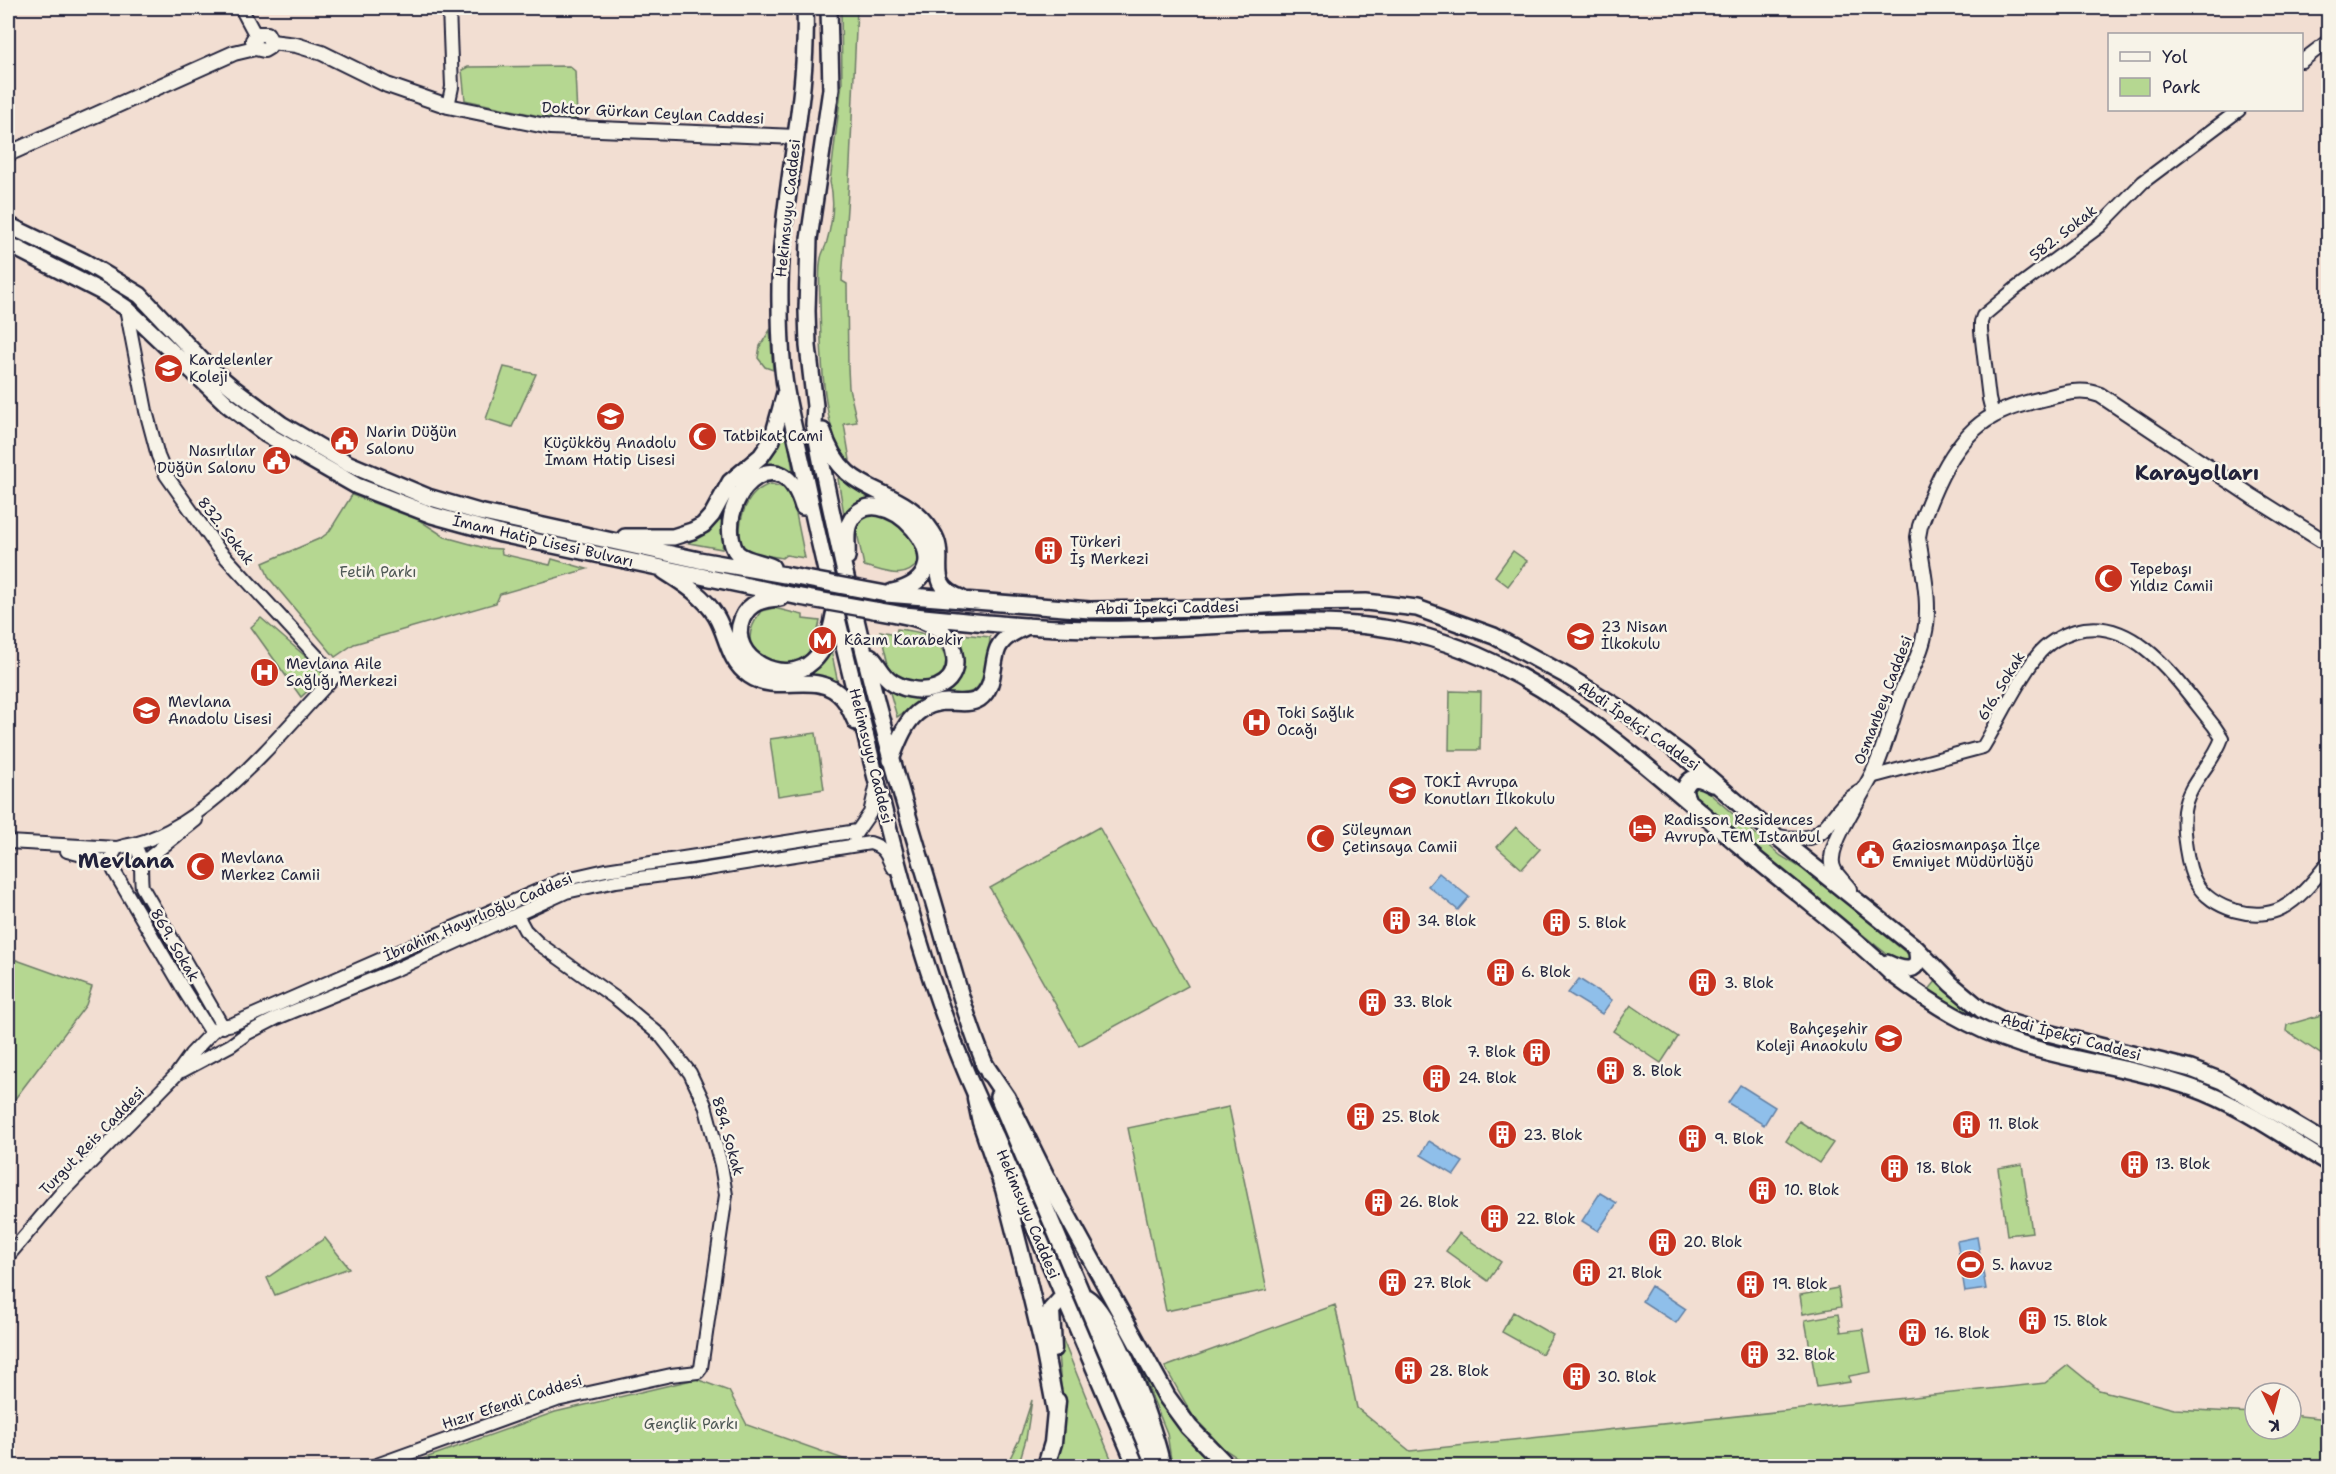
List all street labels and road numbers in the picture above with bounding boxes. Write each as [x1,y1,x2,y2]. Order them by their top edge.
street label: Doktor Gürkan Ceylan Caddesi [541,97,765,129]
street label: Hekimsuyu Caddesi [771,138,805,278]
street label: 582. Sokak [2025,200,2101,266]
street label: 832. Sokak [193,493,259,569]
street label: İmam Hatip Lisesi Bulvarı [451,510,635,572]
street label: Abdi İpekçi Caddesi [1095,597,1239,619]
street label: Osmanbey Caddesi [1849,633,1917,767]
street label: 616. Sokak [1973,648,2029,724]
street label: Abdi İpekçi Caddesi [1574,676,1704,776]
street label: Hekimsuyu Caddesi [844,686,898,826]
street label: İbrahim Hayırlıoğlu Caddesi [380,868,576,966]
street label: 869. Sokak [146,905,204,985]
street label: Abdi İpekçi Caddesi [1999,1009,2143,1065]
street label: Turgut Reis Caddesi [35,1083,149,1199]
street label: 884. Sokak [707,1094,749,1178]
street label: Hekimsuyu Caddesi [992,1146,1064,1282]
street label: Hızır Efendi Caddesi [439,1370,585,1434]

